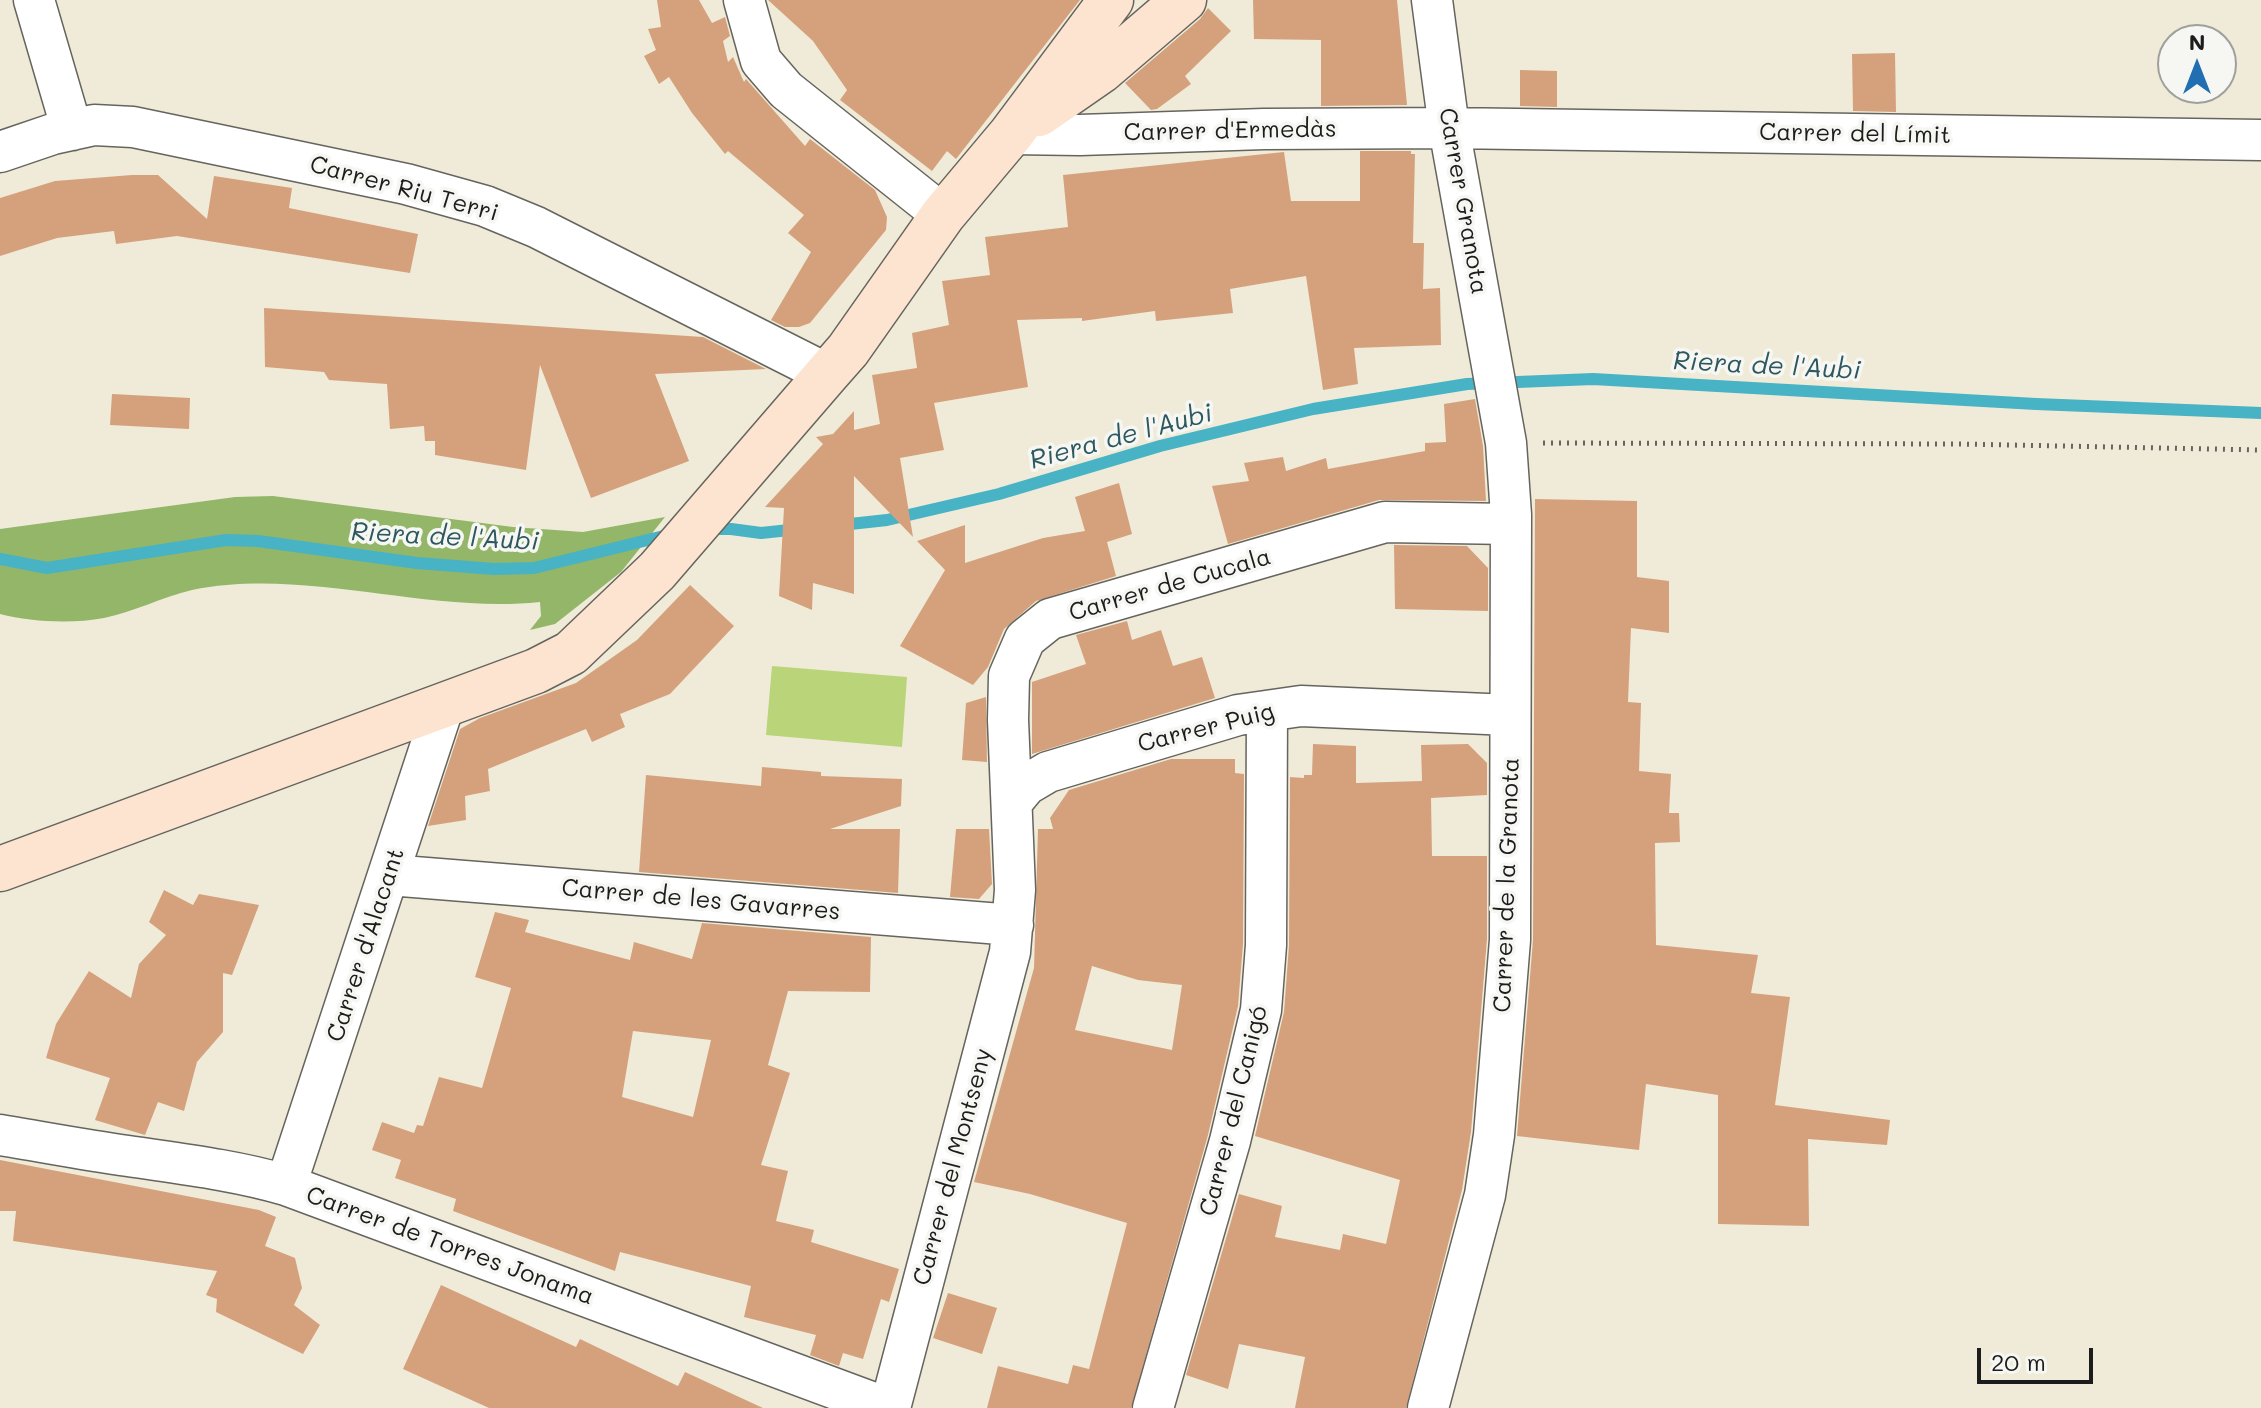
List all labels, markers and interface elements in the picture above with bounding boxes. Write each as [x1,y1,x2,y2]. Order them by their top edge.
north arrow [2157,24,2237,104]
text: N [2189,27,2205,56]
street label: Carrer Granota [1432,106,1494,296]
street label: Carrer d'Ermedàs [1123,115,1337,147]
street label: Carrer del Límit [1759,118,1951,150]
street label: Carrer Riu Terri [307,150,501,228]
water label: Riera de l'Aubi [1672,345,1862,387]
water label: Riera de l'Aubi [1026,398,1216,476]
water label: Riera de l'Aubi [350,516,540,558]
street label: Carrer de Cucala [1066,542,1274,628]
street label: Carrer Puig [1135,697,1277,759]
street label: Carrer de la Granota [1488,757,1526,1013]
street label: Carrer d'Alacant [321,845,411,1045]
street label: Carrer de les Gavarres [560,873,842,927]
street label: Carrer del Canigó [1194,1003,1274,1219]
street label: Carrer del Montseny [908,1045,998,1289]
street label: Carrer de Torres Jonama [302,1180,598,1312]
scale bar [1981,1332,2097,1382]
text: 20 m [1991,1346,2046,1377]

